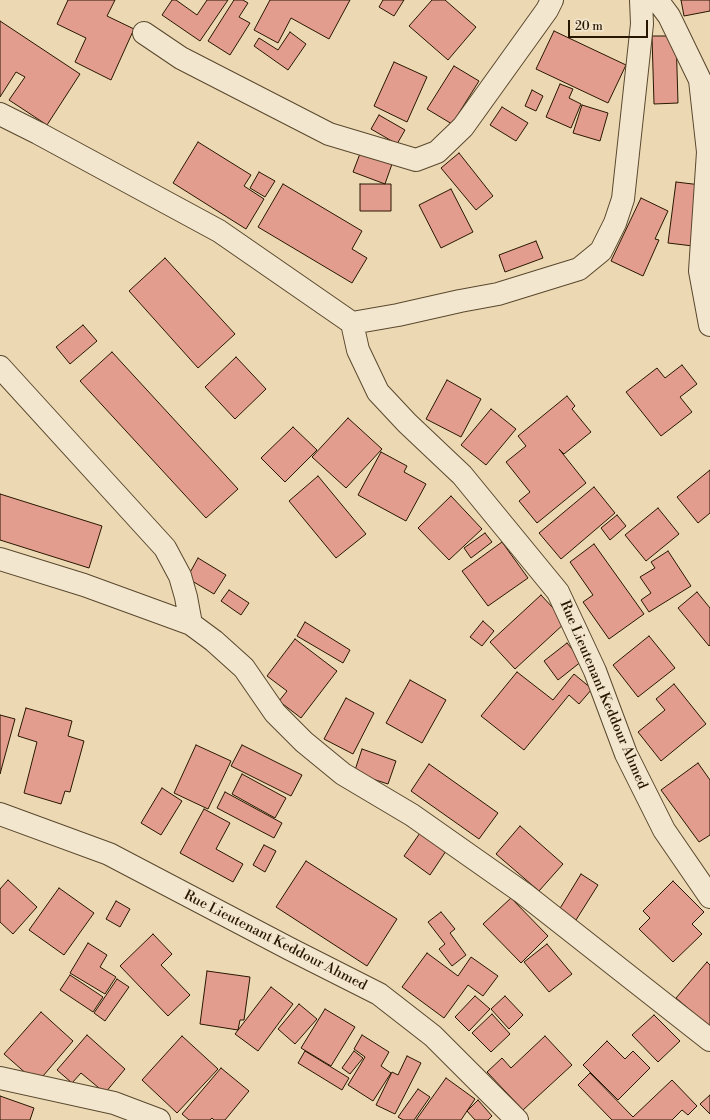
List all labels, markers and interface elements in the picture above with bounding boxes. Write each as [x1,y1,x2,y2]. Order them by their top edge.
scale bar [570,12,650,38]
text: 20 m [575,19,603,34]
street label: Rue Lieutenant Keddour Ahmed [556,598,650,792]
street label: Rue Lieutenant Keddour Ahmed [181,887,369,995]

